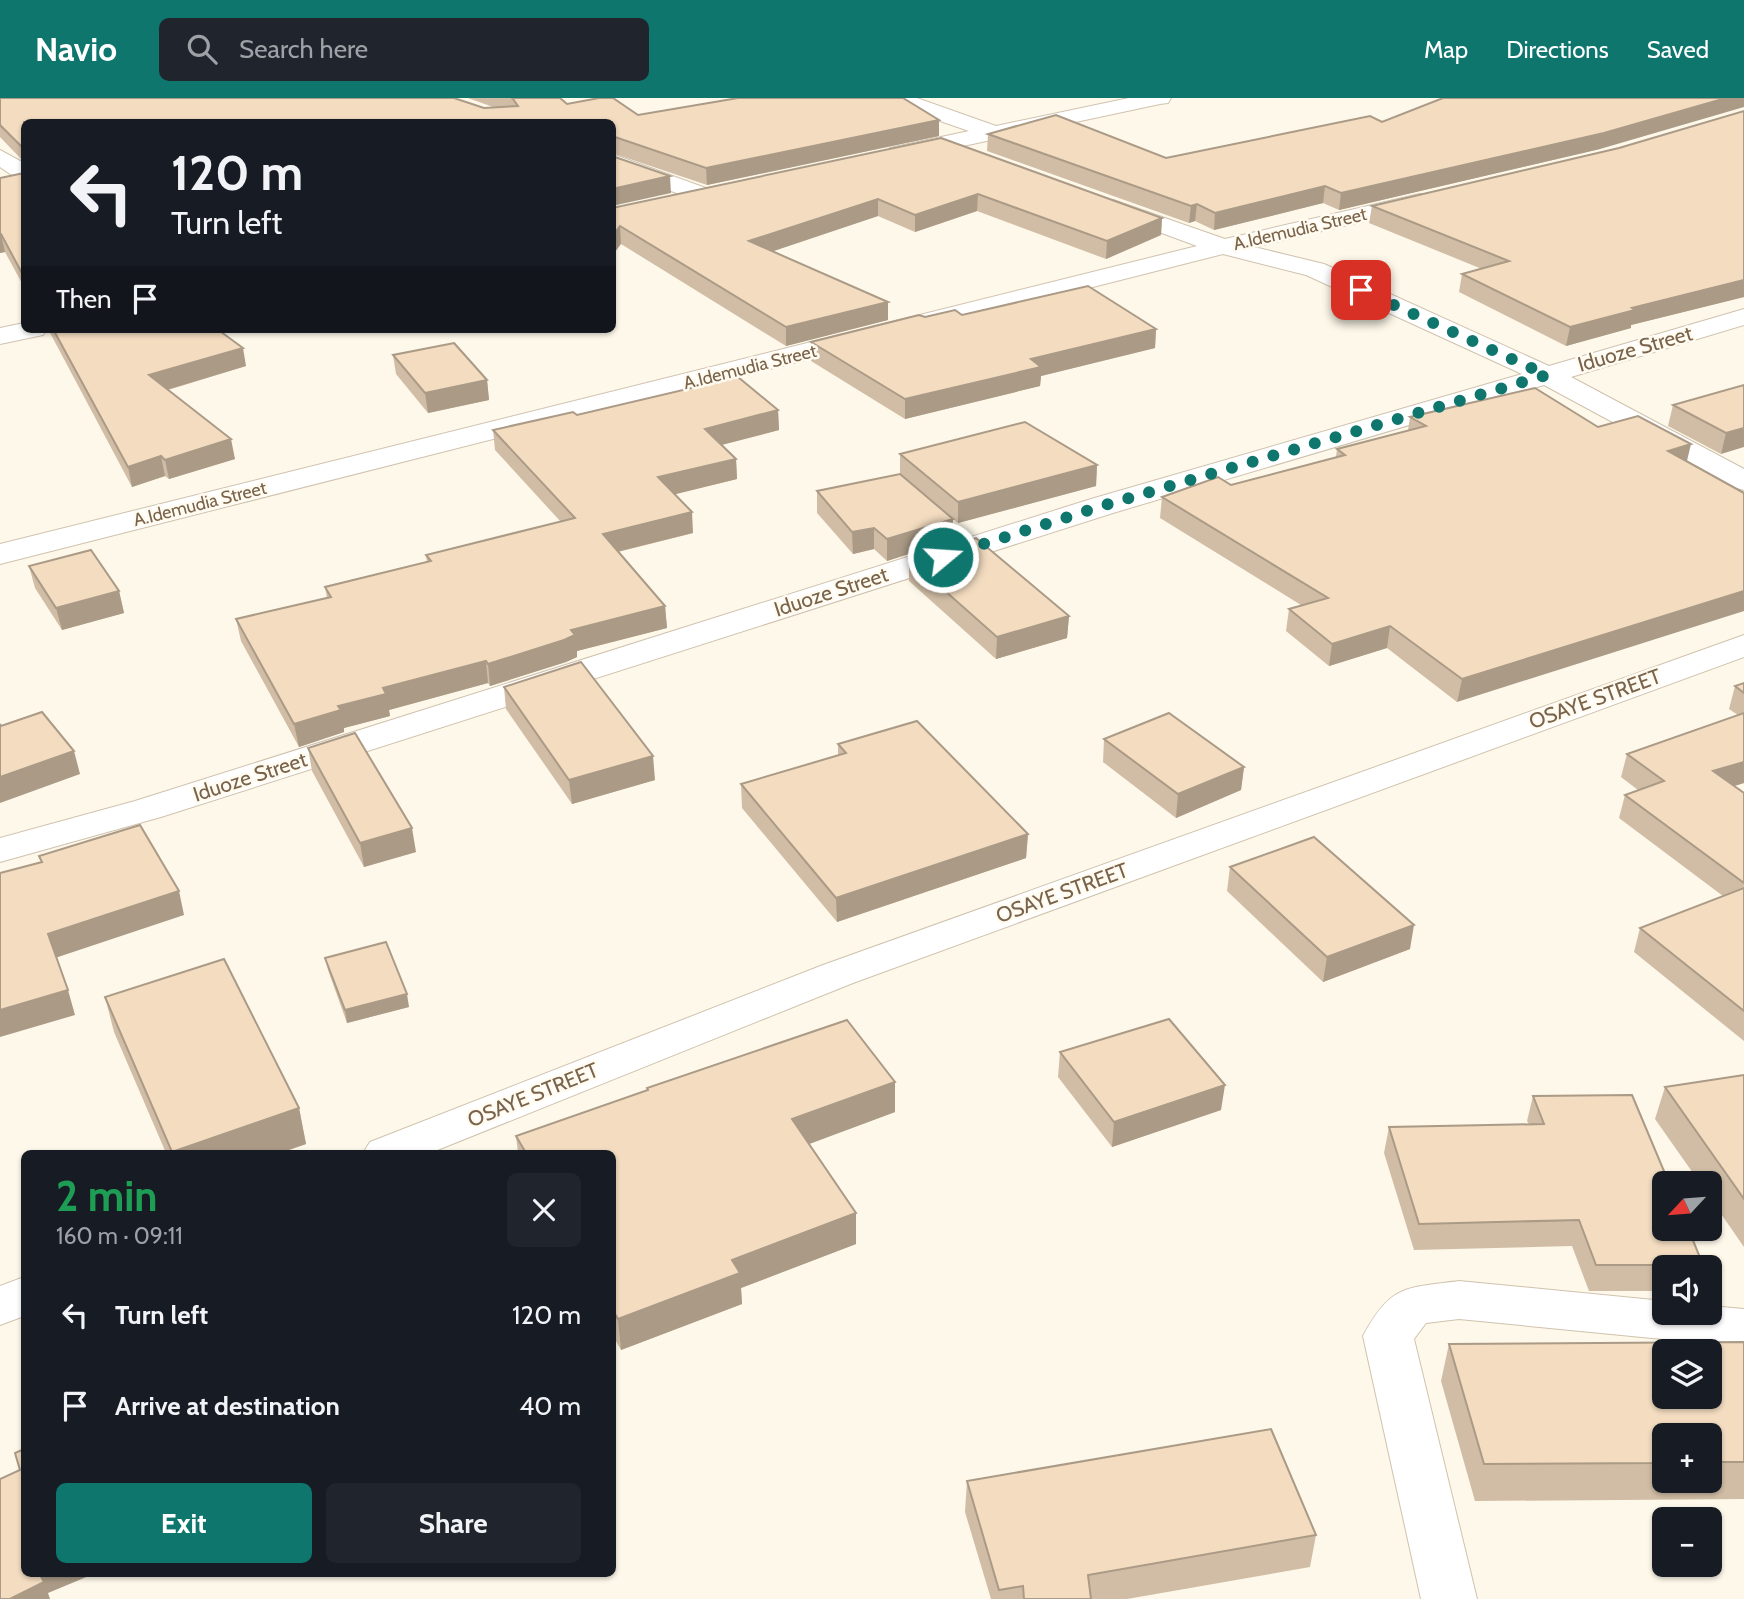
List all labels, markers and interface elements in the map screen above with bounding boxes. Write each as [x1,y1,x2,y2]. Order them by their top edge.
search box [159,18,649,81]
text: Navio [35,29,117,69]
icon: search [183,30,221,68]
text: Search here [239,33,368,65]
text: Map [1424,35,1468,64]
text: Directions [1506,35,1609,64]
text: Saved [1647,35,1709,64]
text: 120 m [171,143,303,202]
icon: left [56,147,147,238]
text: Turn left [171,203,282,242]
street label: A.Idemudia Street [1231,203,1369,255]
pin [1331,260,1391,320]
icon: arrive [1342,271,1380,309]
icon: arrive [126,280,164,318]
text: Then [56,283,112,315]
street label: Iduoze Street [1575,320,1695,377]
street label: A.Idemudia Street [681,340,819,394]
street label: A.Idemudia Street [131,477,269,531]
position arrow [906,520,980,594]
street label: Iduoze Street [771,561,891,622]
street label: OSAYE STREET [1525,663,1664,734]
street label: Iduoze Street [190,746,310,807]
street label: OSAYE STREET [992,857,1131,928]
street label: OSAYE STREET [464,1057,602,1132]
text: 2 min [56,1170,157,1222]
north arrow [1652,1171,1722,1241]
map controls [1652,1171,1722,1577]
button: close [507,1173,581,1247]
text: 160 m · 09:11 [56,1222,183,1250]
button: sound [1652,1255,1722,1325]
icon: left [56,1296,94,1334]
text: Turn left [115,1299,208,1331]
text: 120 m [512,1299,581,1331]
button: layers [1652,1339,1722,1409]
icon: arrive [56,1387,94,1425]
text: Arrive at destination [115,1390,340,1422]
text: 40 m [519,1390,581,1422]
button: + [1652,1423,1722,1493]
button: Exit [56,1483,312,1563]
button: Share [326,1483,581,1563]
button: − [1652,1507,1722,1577]

